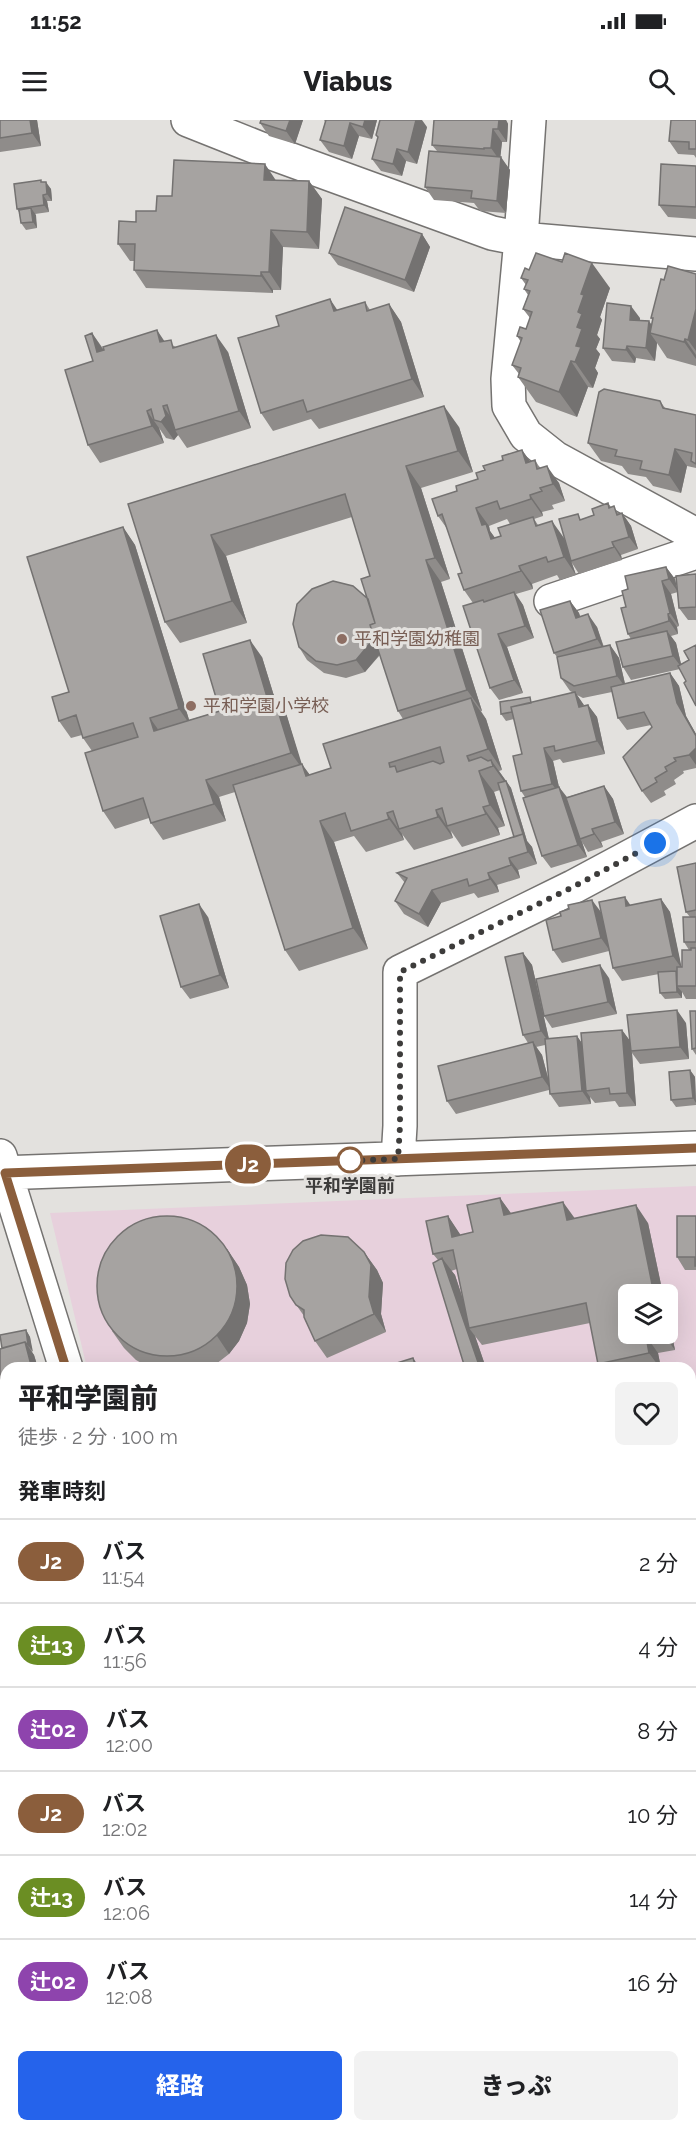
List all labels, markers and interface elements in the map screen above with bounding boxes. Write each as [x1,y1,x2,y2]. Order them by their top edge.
text: 11:52 [30,8,82,34]
icon: menu [18,65,51,98]
icon: search [645,65,678,98]
text: Viabus [304,66,392,97]
place label: 平和学園幼稚園 [354,628,480,649]
marker: 平和学園幼稚園 [335,632,349,646]
place label: 平和学園小学校 [203,695,329,716]
marker: 平和学園小学校 [184,699,198,713]
your location [640,828,670,858]
line badge: J2 [221,1144,275,1184]
marker: 平和学園前 [337,1147,363,1173]
text: J2 [237,1152,259,1177]
place label: 平和学園前 [305,1175,395,1196]
map controls [618,1284,678,1344]
button: layers [618,1284,678,1344]
text: 平和学園前 [18,1382,158,1415]
button: heart [615,1382,678,1445]
text: 徒歩 · 2 分 · 100 m [18,1425,178,1449]
text: 発車時刻 [18,1478,106,1504]
text: バス [102,1538,146,1564]
text: J2 [40,1549,62,1574]
text: 2 分 [639,1550,678,1576]
text: 11:54 [102,1565,145,1589]
text: バス [103,1622,147,1648]
text: 辻13 [30,1633,73,1658]
text: 4 分 [638,1634,678,1660]
text: 11:56 [103,1649,147,1673]
text: バス [106,1706,150,1732]
text: 辻02 [30,1717,76,1742]
text: 8 分 [637,1718,678,1744]
text: 12:00 [106,1733,153,1757]
text: バス [102,1790,146,1816]
text: J2 [40,1801,62,1826]
text: 10 分 [628,1802,678,1828]
text: 12:02 [102,1817,147,1841]
text: バス [103,1874,147,1900]
text: 辻13 [30,1885,73,1910]
text: 14 分 [629,1886,678,1912]
text: 12:06 [103,1901,150,1925]
text: バス [106,1958,150,1984]
text: 辻02 [30,1969,76,1994]
text: 16 分 [628,1970,678,1996]
text: 12:08 [106,1985,153,2009]
button: 経路 [18,2051,342,2120]
button: きっぷ [354,2051,678,2120]

